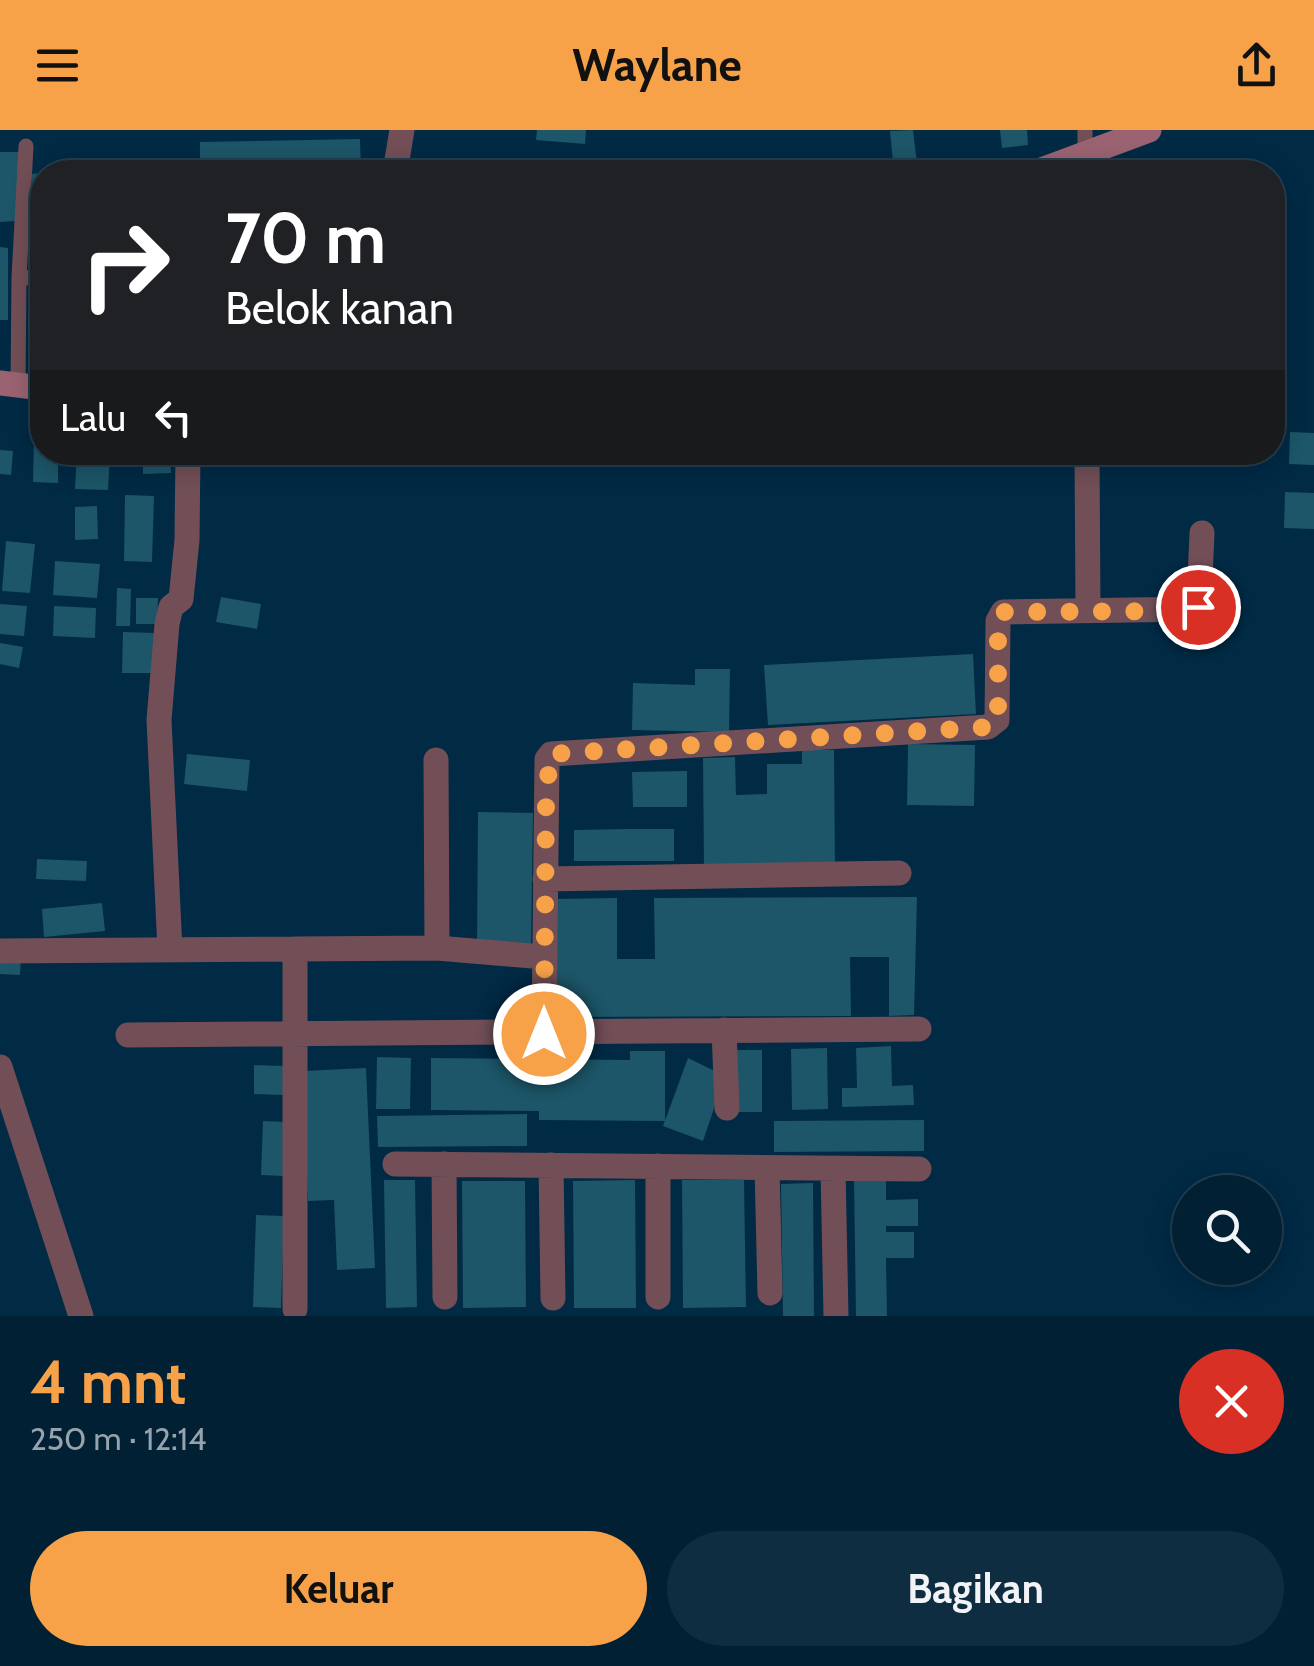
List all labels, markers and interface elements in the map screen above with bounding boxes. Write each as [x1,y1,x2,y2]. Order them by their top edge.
icon: menu [30,38,85,93]
text: Waylane [572,38,742,92]
icon: share [1229,38,1284,93]
text: 70 m [225,195,386,281]
icon: right [60,200,190,330]
text: Belok kanan [225,281,454,335]
icon: left [146,390,201,445]
text: Lalu [60,394,126,441]
pin [1156,565,1241,650]
icon: arrive [1171,580,1226,635]
position arrow [492,982,596,1086]
map controls [1172,1175,1282,1285]
button: search [1172,1175,1282,1285]
text: 4 mnt [30,1345,186,1418]
button: close [1179,1349,1284,1454]
text: 250 m · 12:14 [30,1419,206,1458]
button: Keluar [30,1531,647,1646]
button: Bagikan [667,1531,1284,1646]

